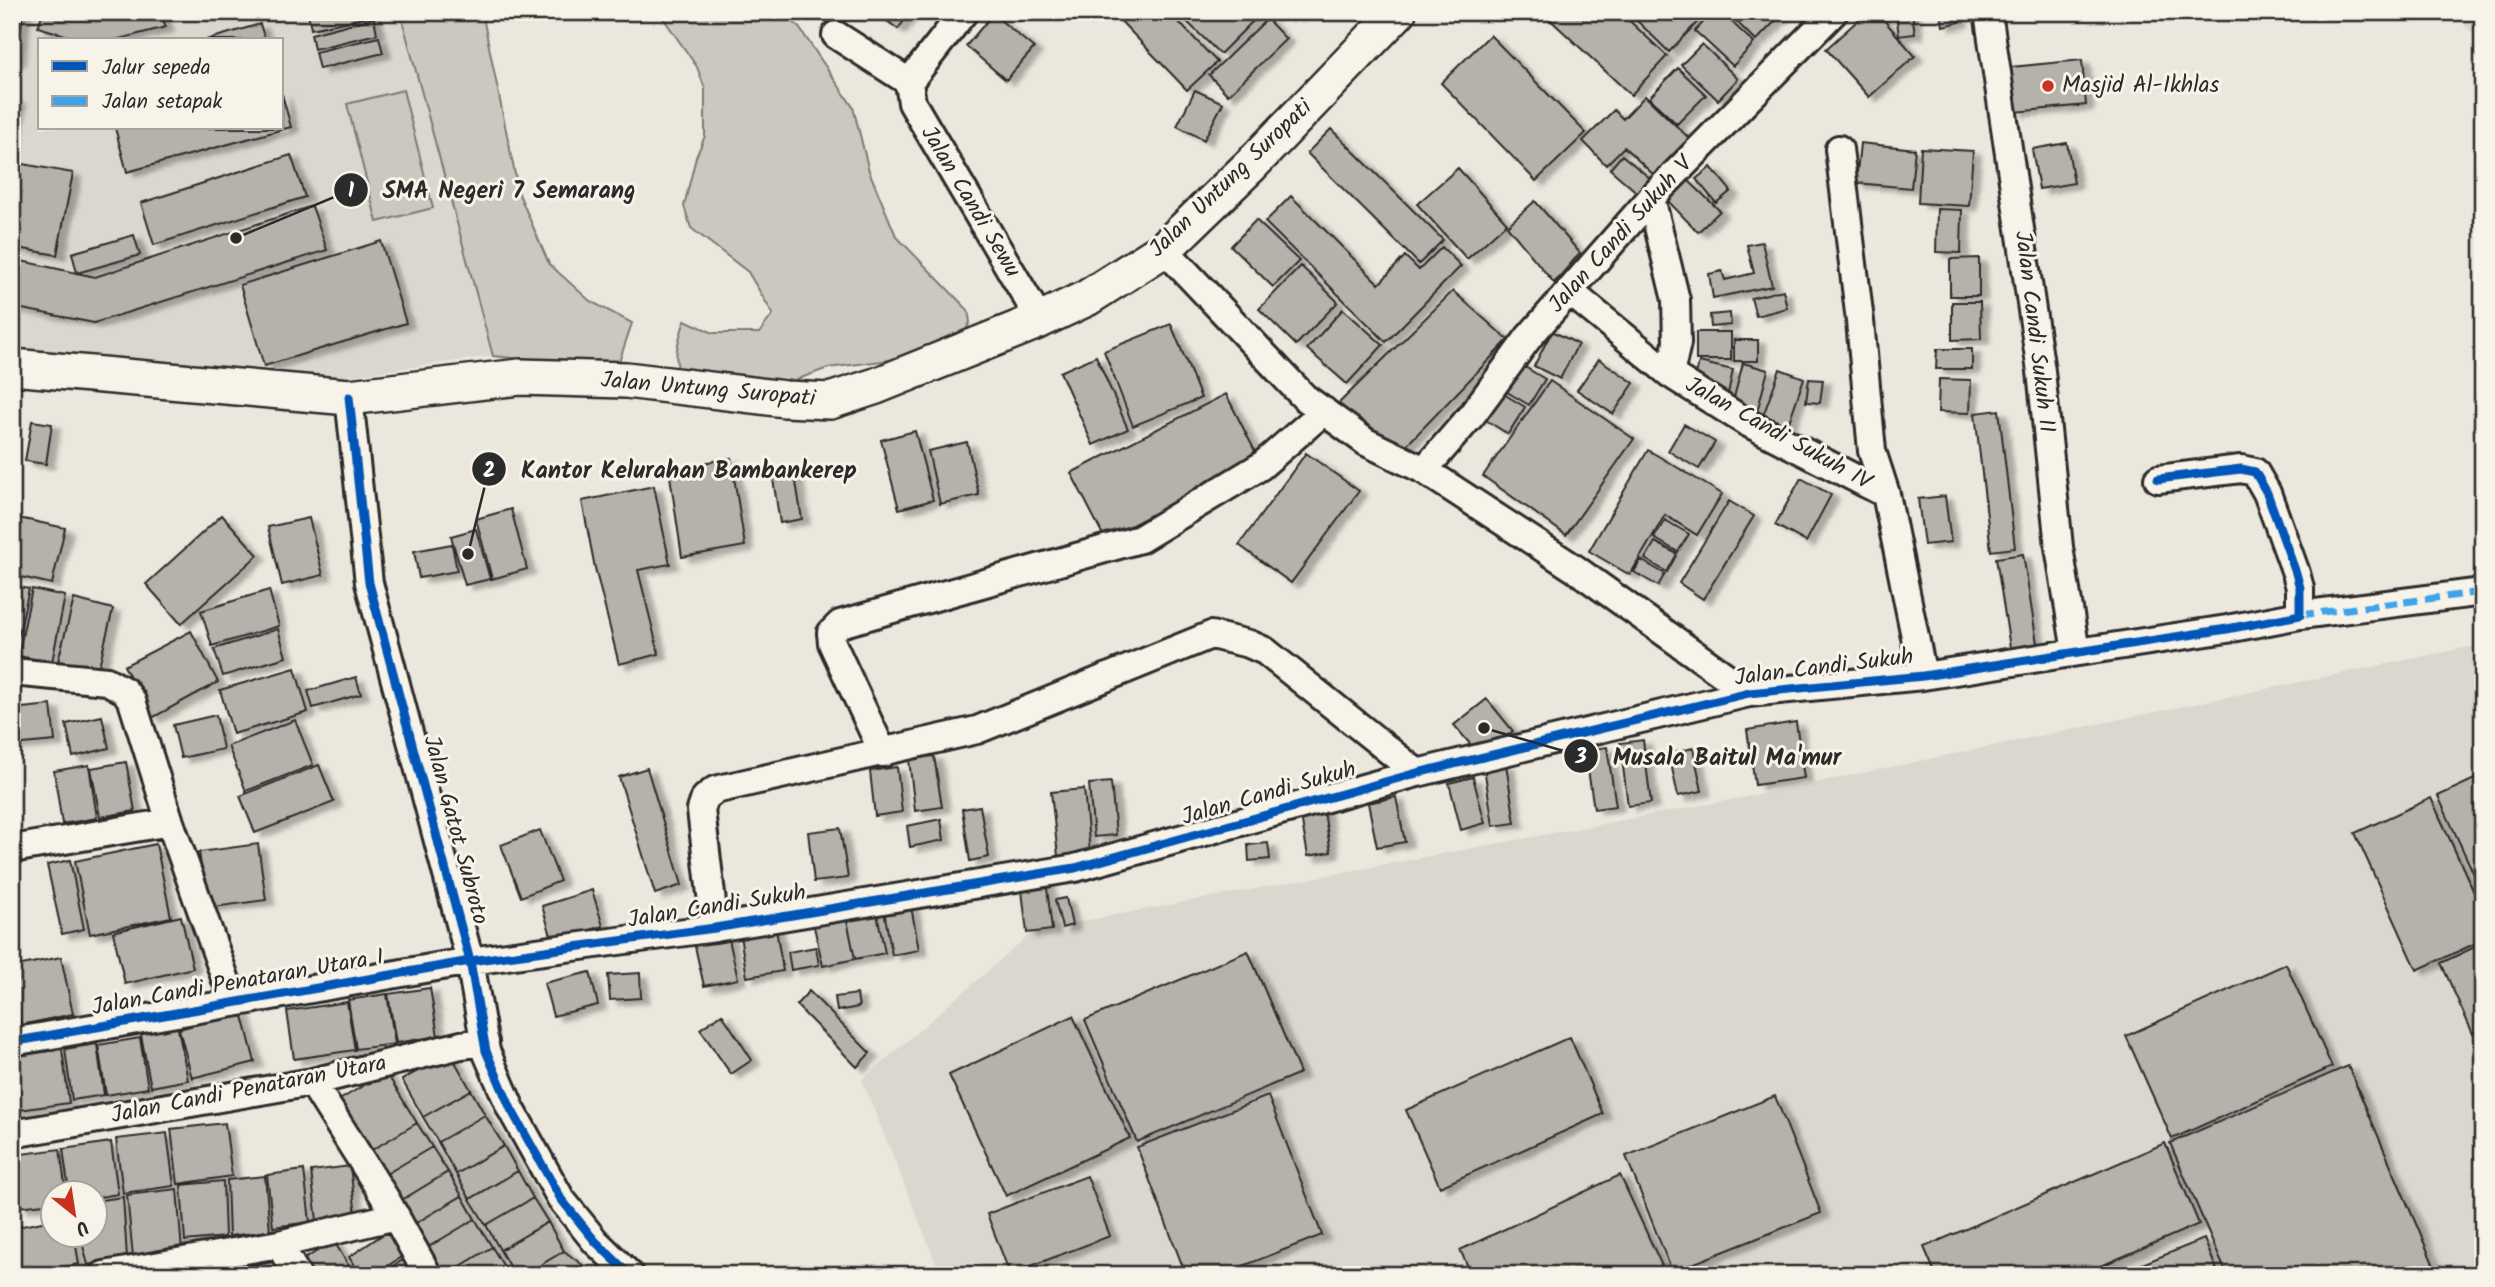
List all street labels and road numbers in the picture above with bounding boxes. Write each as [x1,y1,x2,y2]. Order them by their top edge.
street label: Jalan Untung Suropati [1141,90,1322,267]
street label: Jalan Candi Sewu [910,119,1030,285]
street label: Jalan Candi Sukuh V [1540,147,1703,322]
street label: Jalan Candi Sukuh II [2004,229,2064,435]
street label: Jalan Untung Suropati [599,363,818,417]
street label: Jalan Candi Sukuh IV [1678,368,1879,501]
street label: Jalan Candi Sukuh [1733,639,1915,697]
street label: Jalan Gatot Subroto [412,731,498,929]
street label: Jalan Candi Sukuh [1178,752,1360,836]
street label: Jalan Candi Sukuh [625,875,809,939]
street label: Jalan Candi Penataran Utara I [89,940,387,1026]
street label: Jalan Candi Penataran Utara [108,1046,390,1134]

